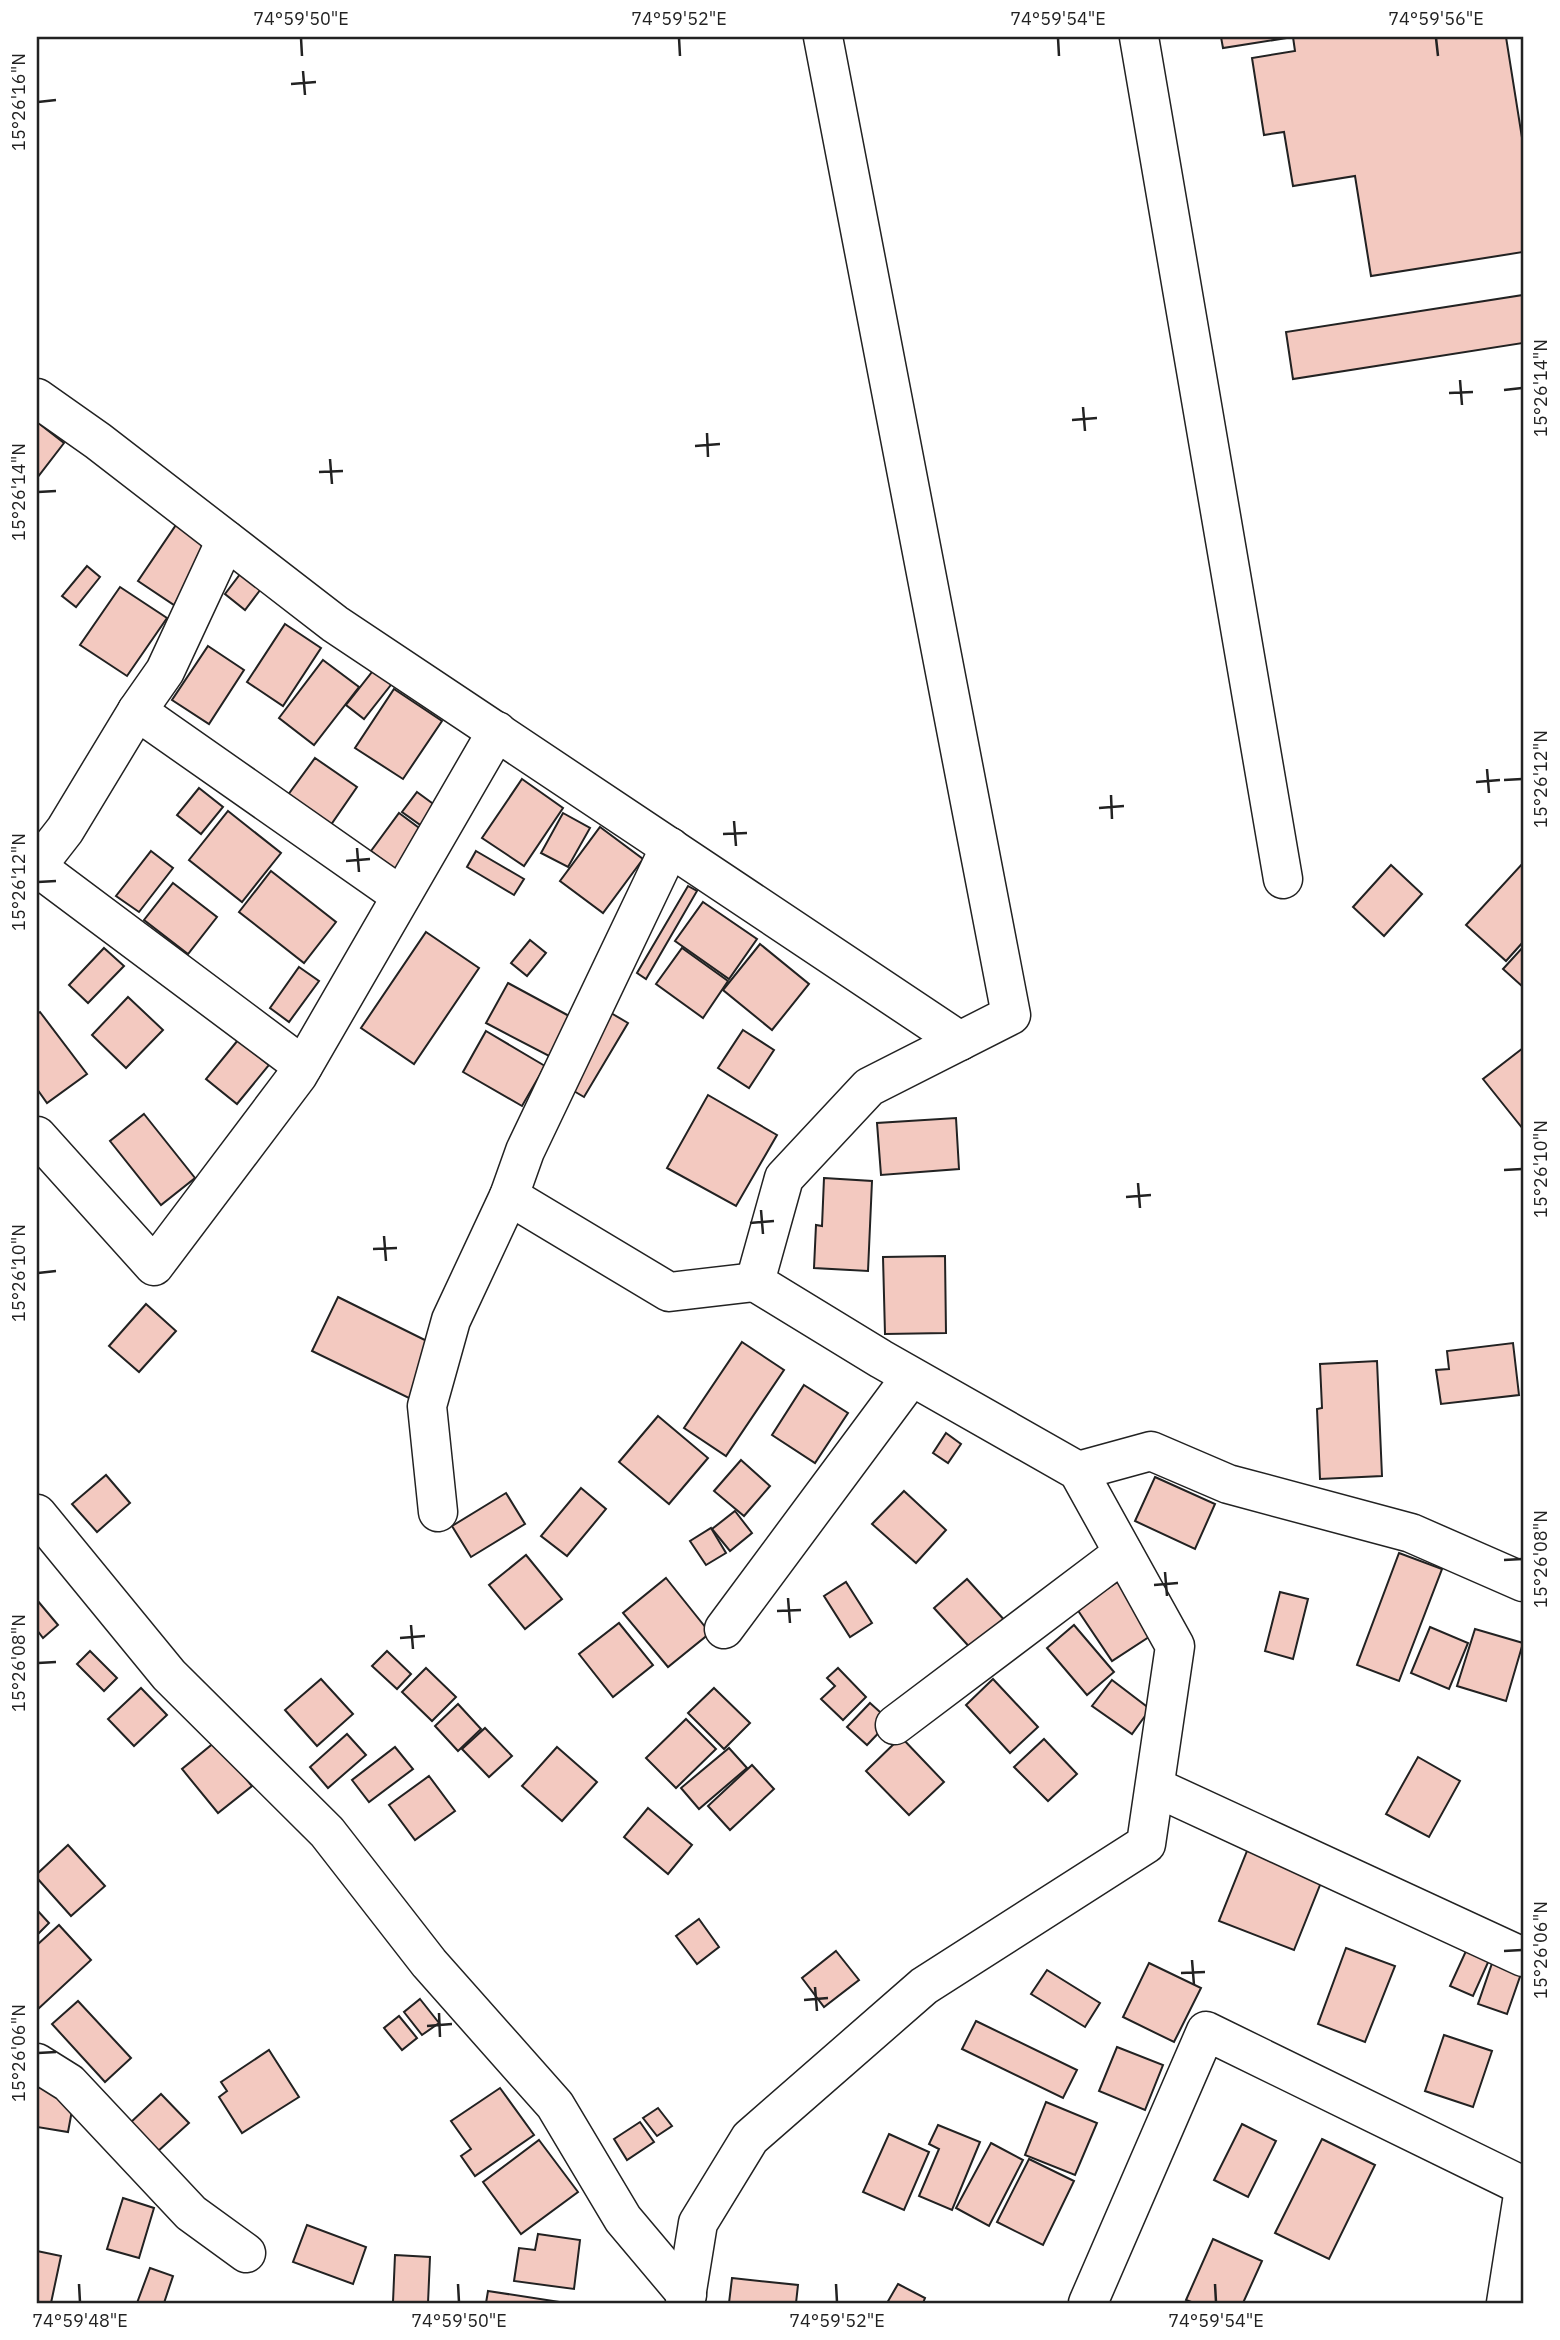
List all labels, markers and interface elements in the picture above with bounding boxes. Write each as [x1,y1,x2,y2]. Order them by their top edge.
text: 74°59'50"E [253,7,349,30]
text: 74°59'52"E [631,7,727,30]
text: 74°59'54"E [1010,7,1106,30]
text: 74°59'56"E [1388,7,1484,30]
text: 15°26'16"N [7,53,30,151]
text: 15°26'14"N [1529,339,1552,437]
text: 15°26'14"N [7,443,30,541]
text: 15°26'12"N [1529,730,1552,828]
text: 15°26'12"N [7,833,30,931]
text: 15°26'10"N [1529,1120,1552,1218]
text: 15°26'10"N [7,1224,30,1322]
text: 15°26'08"N [1529,1510,1552,1608]
text: 15°26'08"N [7,1614,30,1712]
text: 15°26'06"N [1529,1901,1552,1999]
text: 15°26'06"N [7,2004,30,2102]
text: 74°59'48"E [32,2309,128,2332]
text: 74°59'50"E [411,2309,507,2332]
text: 74°59'52"E [789,2309,885,2332]
text: 74°59'54"E [1168,2309,1264,2332]

